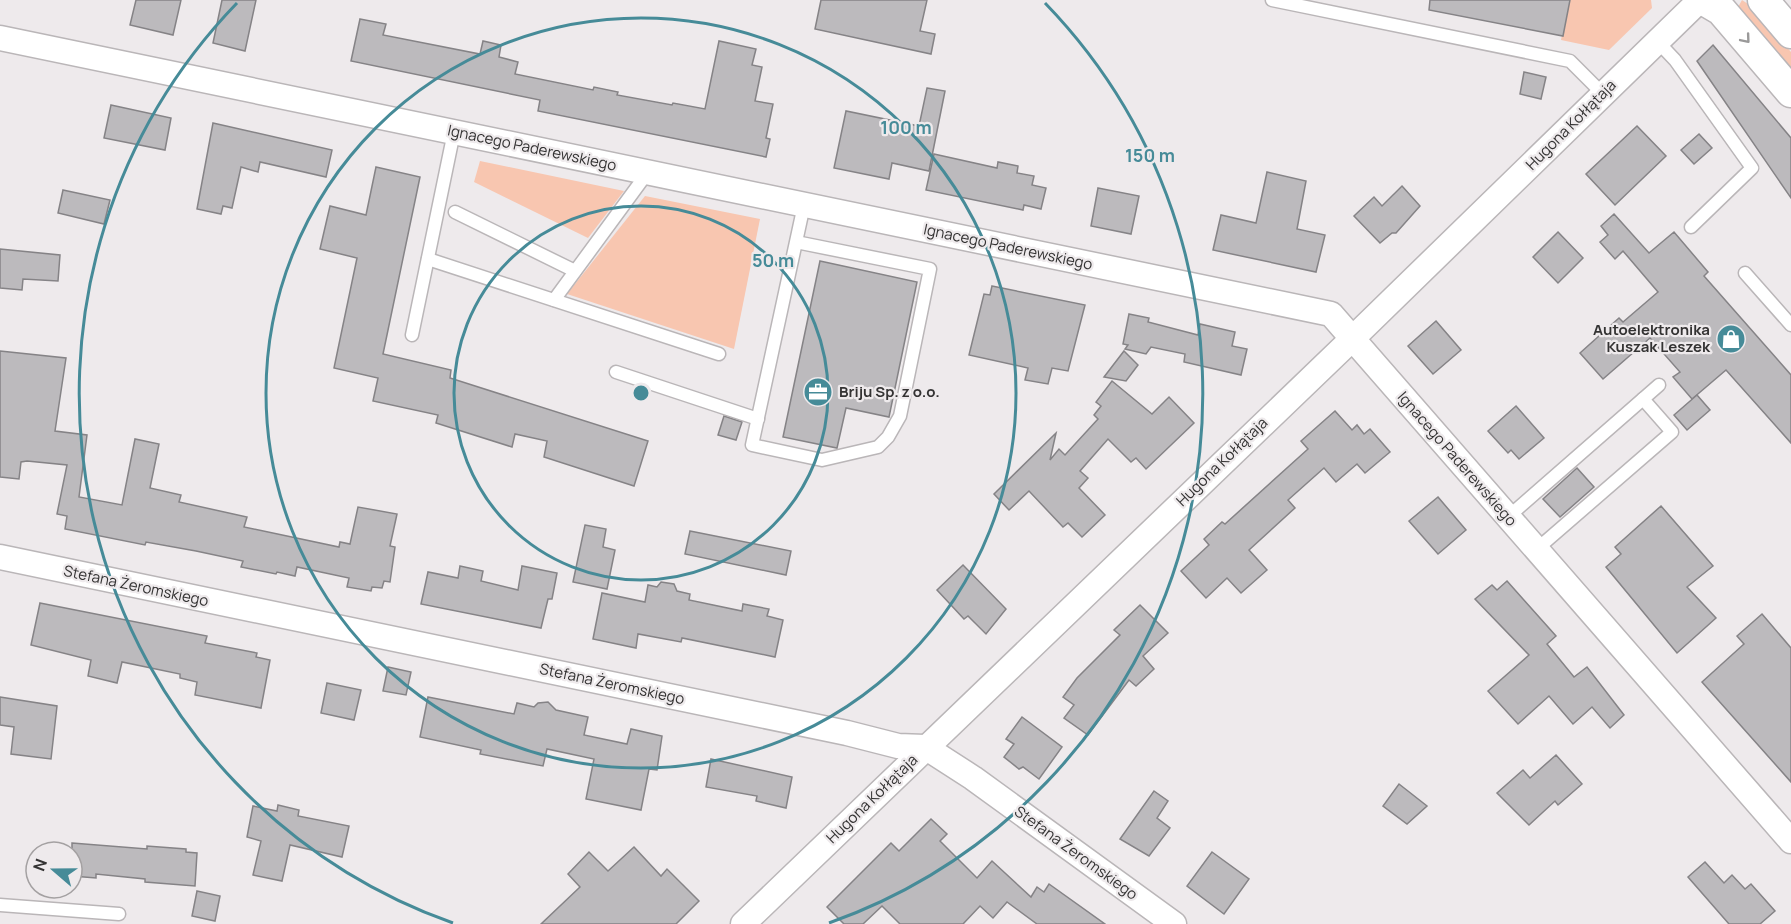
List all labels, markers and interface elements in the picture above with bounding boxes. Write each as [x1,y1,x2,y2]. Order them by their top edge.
one-way arrow [1739,32,1750,43]
street label: Hugona Kołłątaja [1521,75,1620,174]
text: 100 m [880,115,932,139]
street label: Ignacego Paderewskiego [446,119,619,176]
text: 150 m [1125,143,1175,167]
street label: Ignacego Paderewskiego [922,218,1095,275]
text: 50 m [752,248,794,272]
place label: Autoelektronika Kuszak Leszek [1593,319,1711,357]
shop icon: Autoelektronika Kuszak Leszek [1715,323,1747,355]
office icon: Briju Sp. z o.o. [802,376,834,408]
place label: Briju Sp. z o.o. [839,381,940,402]
centre of rings [631,383,651,403]
street label: Ignacego Paderewskiego [1393,387,1522,531]
street label: Hugona Kołłątaja [1171,412,1272,511]
street label: Stefana Żeromskiego [62,560,211,611]
street label: Stefana Żeromskiego [538,658,687,709]
street label: Hugona Kołłątaja [821,749,922,848]
street label: Stefana Żeromskiego [1010,801,1142,905]
north arrow [24,840,84,900]
text: N [28,856,52,874]

